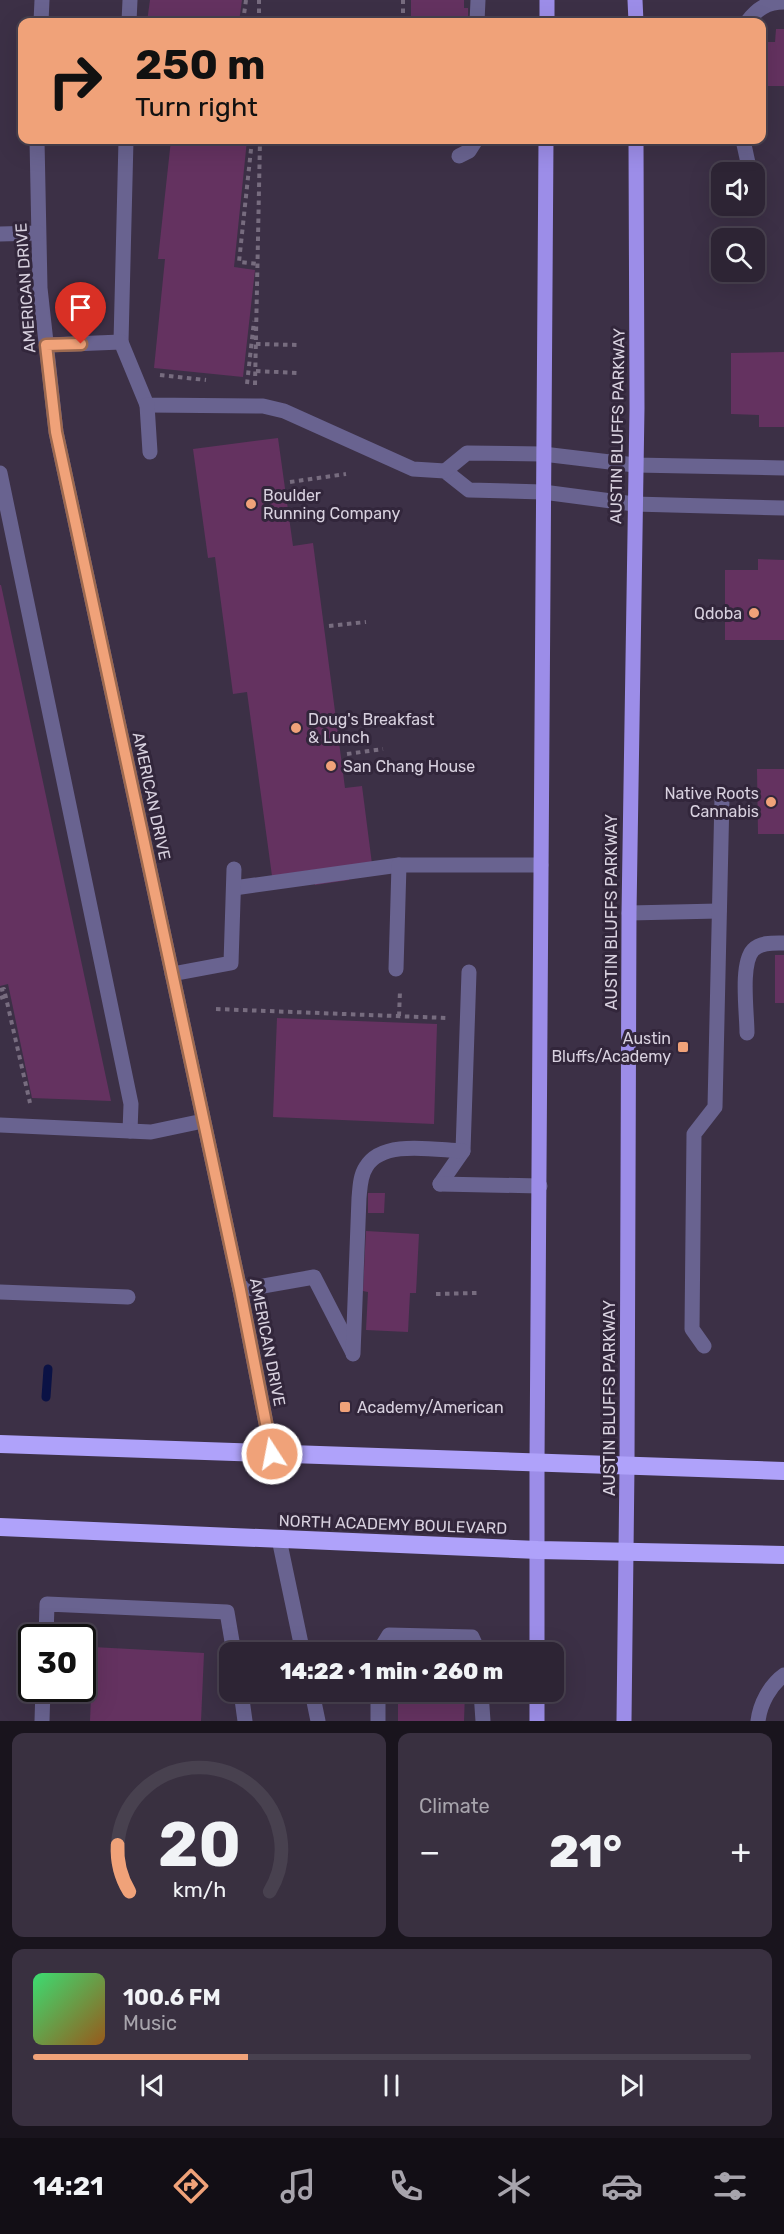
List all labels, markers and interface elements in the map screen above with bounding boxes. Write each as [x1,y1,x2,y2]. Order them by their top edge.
text: 250 m [135,40,265,90]
icon: right [36,42,114,120]
text: Turn right [135,91,258,123]
map controls [711,162,765,282]
button: sound [711,162,765,216]
street label: AMERICAN DRIVE [11,222,40,354]
button: search [711,228,765,282]
pin [55,282,106,344]
icon: arrive [64,291,97,324]
street label: AUSTIN BLUFFS PARKWAY [606,328,629,524]
place label: Boulder Running Company [263,486,400,523]
marker: Boulder Running Company [244,497,258,511]
place label: Qdoba [694,604,742,623]
marker: Qdoba [747,606,761,620]
place label: Doug's Breakfast & Lunch [308,710,434,747]
marker: Doug's Breakfast & Lunch [289,721,303,735]
street label: AMERICAN DRIVE [129,730,174,862]
place label: San Chang House [343,757,475,776]
marker: San Chang House [324,759,338,773]
place label: Native Roots Cannabis [664,784,759,821]
marker: Native Roots Cannabis [764,795,778,809]
street label: AUSTIN BLUFFS PARKWAY [602,814,621,1010]
place label: Austin Bluffs/Academy [551,1029,671,1066]
marker: Austin Bluffs/Academy [676,1040,690,1054]
street label: AMERICAN DRIVE [246,1276,289,1408]
street label: AUSTIN BLUFFS PARKWAY [600,1300,619,1496]
place label: Academy/American [357,1398,504,1417]
marker: Academy/American [338,1400,352,1414]
position arrow [240,1422,304,1486]
street label: NORTH ACADEMY BOULEVARD [278,1511,508,1538]
speed limit sign: 30 [18,1624,96,1702]
text: 14:22 · 1 min · 260 m [280,1658,503,1685]
text: Climate [419,1794,490,1818]
text: 20 [158,1808,240,1882]
text: 21° [549,1825,622,1878]
text: − [419,1832,440,1871]
text: + [730,1832,751,1871]
text: km/h [172,1877,226,1902]
text: 100.6 FM [123,1984,221,2011]
text: Music [123,2011,177,2035]
icon: previous [136,2069,169,2102]
icon: pause [375,2069,408,2102]
icon: next [615,2069,648,2102]
icon: directions [170,2165,212,2207]
icon: music [277,2165,319,2207]
icon: phone [385,2165,427,2207]
icon: climate [493,2165,535,2207]
icon: car [601,2165,643,2207]
icon: filters [709,2165,751,2207]
text: 14:21 [33,2170,104,2202]

